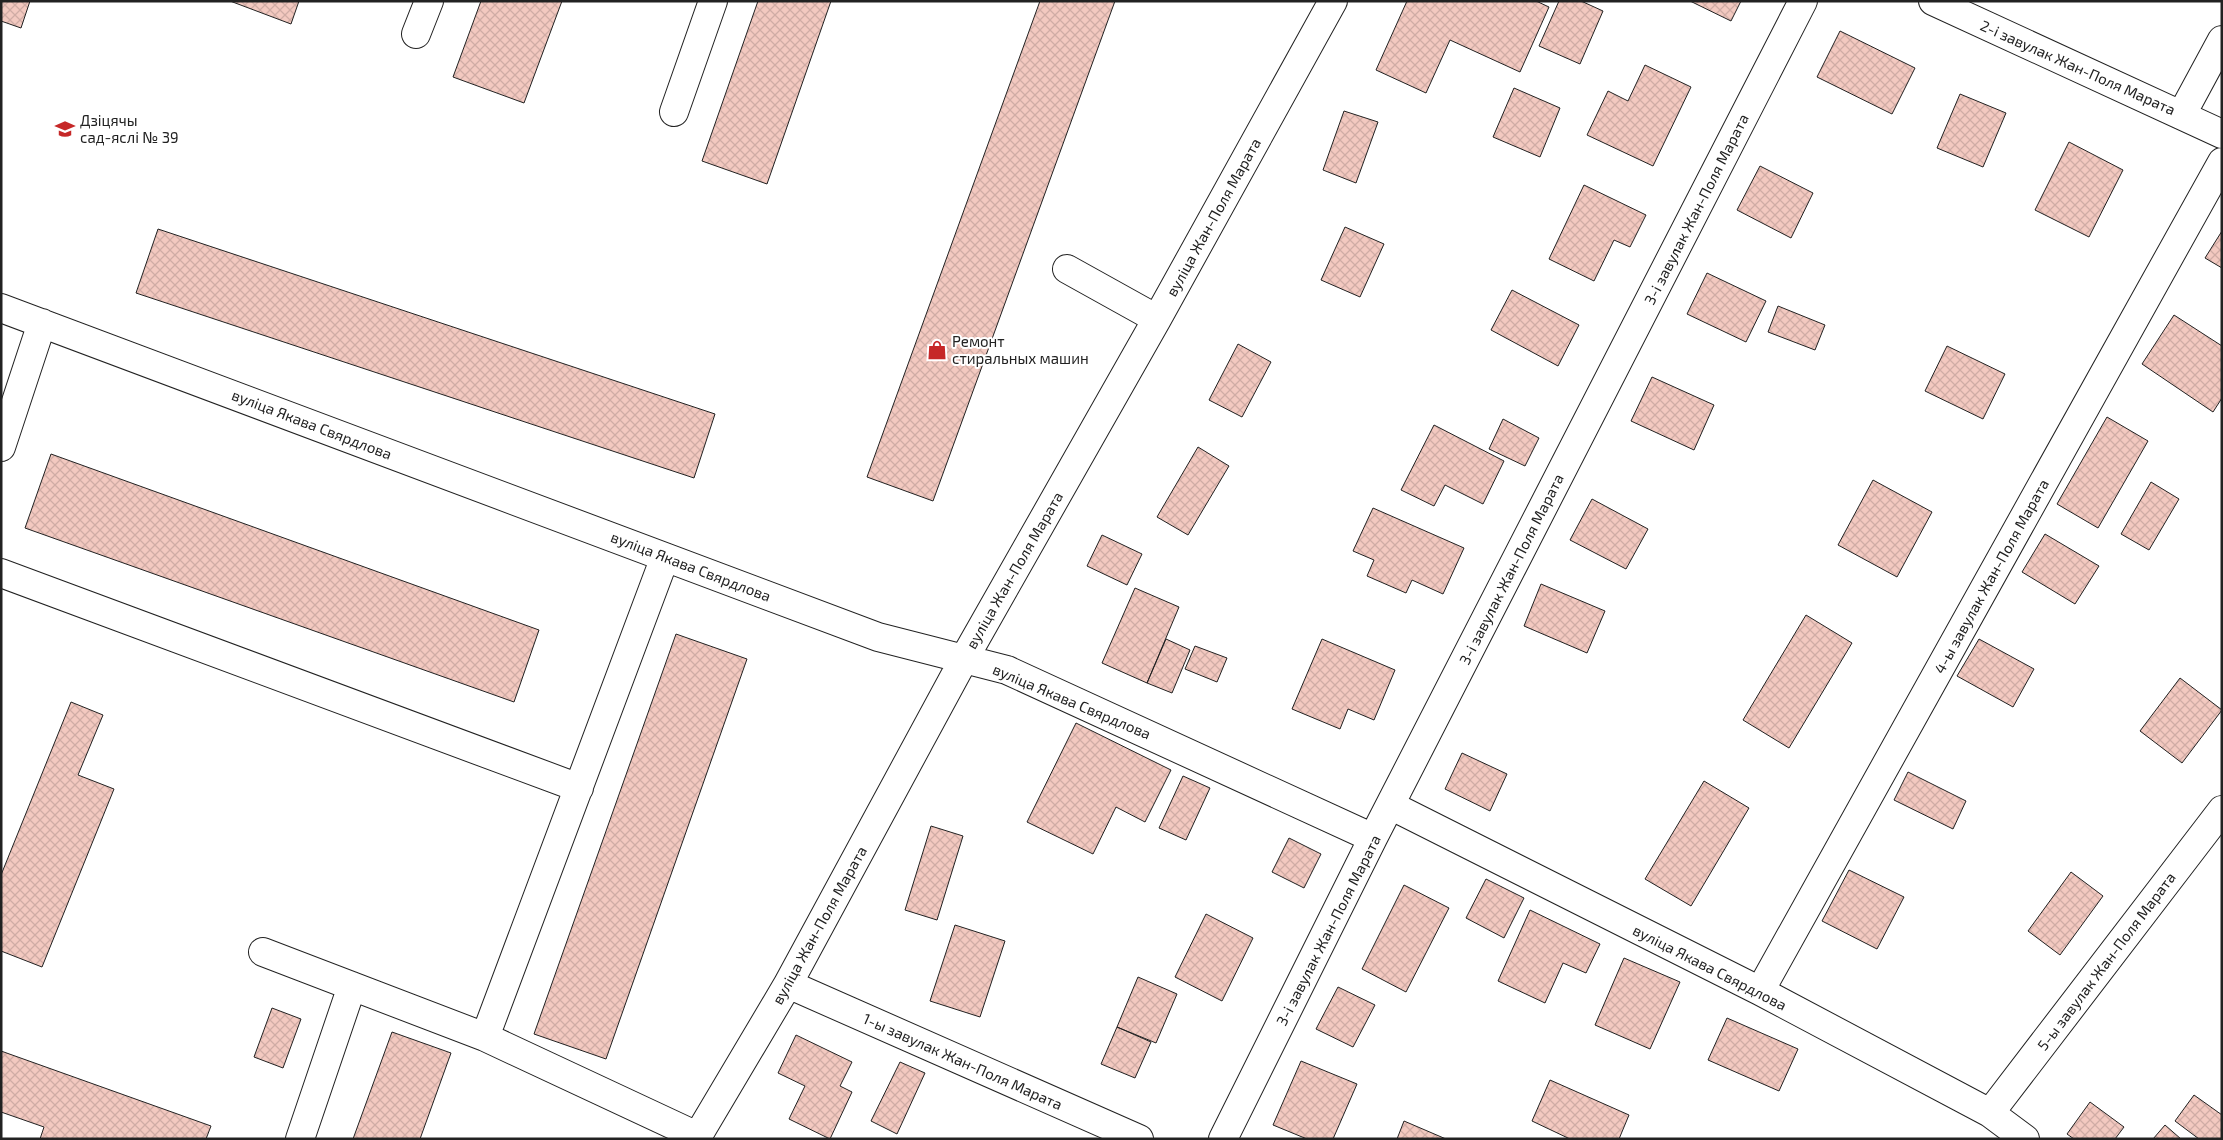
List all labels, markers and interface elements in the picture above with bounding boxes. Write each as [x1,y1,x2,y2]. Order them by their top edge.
street label: 2-і завулак Жан-Поля Марата [1977,16,2178,119]
place label: Дзіцячы сад-яслі № 39 [80,111,179,146]
street label: 3-і завулак Жан-Поля Марата [1640,111,1753,308]
school or university icon: Дзіцячы сад-яслі № 39 [54,118,76,140]
street label: вуліца Жан-Поля Марата [1162,135,1265,300]
place label: Ремонт стиральных машин [952,332,1089,367]
shop icon: Ремонт стиральных машин [926,339,948,361]
street label: вуліца Якава Свярдлова [229,385,395,464]
street label: 3-і завулак Жан-Поля Марата [1455,471,1568,668]
street label: 4-ы завулак Жан-Поля Марата [1930,476,2053,677]
street label: вуліца Жан-Поля Марата [962,488,1067,652]
street label: вуліца Якава Свярдлова [608,527,774,606]
street label: вуліца Якава Свярдлова [990,660,1154,743]
street label: 3-і завулак Жан-Поля Марата [1272,832,1385,1029]
street label: вуліца Жан-Поля Марата [768,843,871,1008]
street label: 5-ы завулак Жан-Поля Марата [2033,868,2180,1054]
street label: вуліца Якава Свярдлова [1630,920,1790,1015]
street label: 1-ы завулак Жан-Поля Марата [860,1009,1065,1114]

